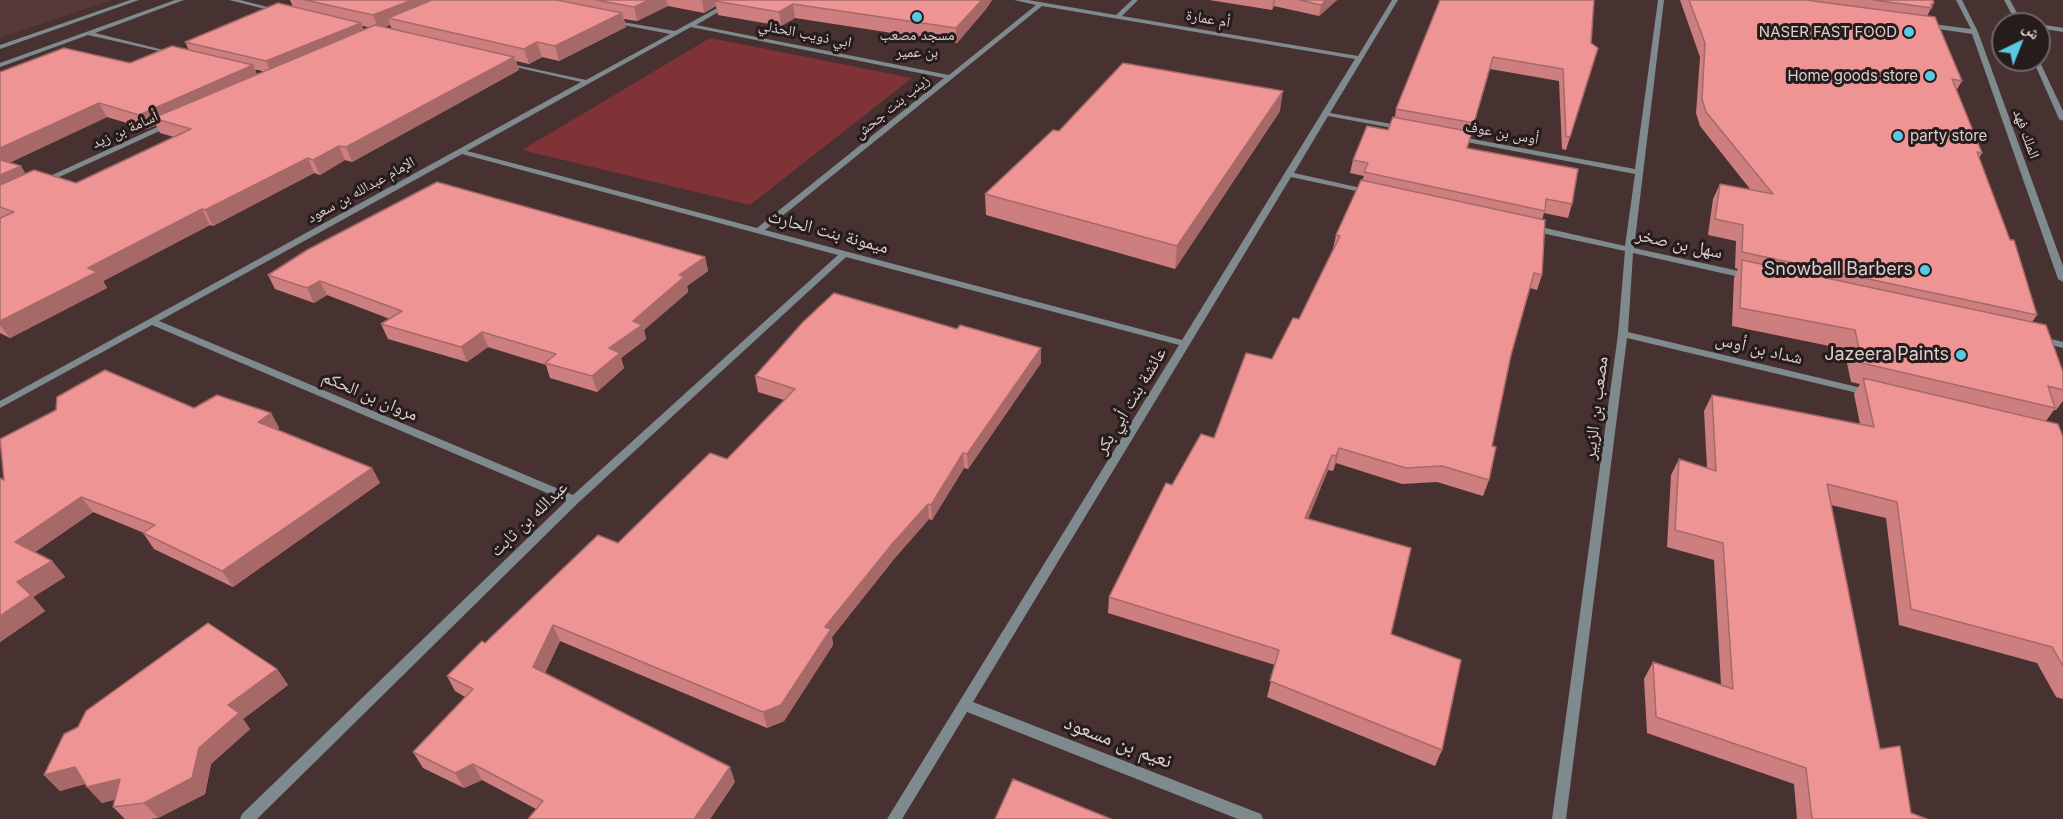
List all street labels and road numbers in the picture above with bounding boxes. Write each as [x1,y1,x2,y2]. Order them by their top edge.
street label: أم عمارة [1184,6,1232,32]
street label: ابي ذويب الحذلي [757,16,853,52]
street label: زينب بنت جحش [851,71,933,143]
street label: أسامة بن زيد [89,107,161,153]
street label: الملك فهد [2009,107,2043,161]
street label: أوس بن عوف [1464,118,1540,148]
street label: الإمام عبدالله بن سعود [304,153,418,227]
street label: ميمونة بنت الحارث [765,206,891,258]
street label: سهل بن صخر [1634,224,1724,264]
street label: شداد بن أوس [1713,329,1805,369]
street label: عائشة بنت أبي بكر [1091,344,1171,458]
street label: مصعب بن الزبير [1579,355,1613,461]
street label: مروان بن الحكم [319,366,421,426]
street label: عبدالله بن ثابت [486,477,572,561]
street label: نعيم بن مسعود [1060,710,1176,774]

